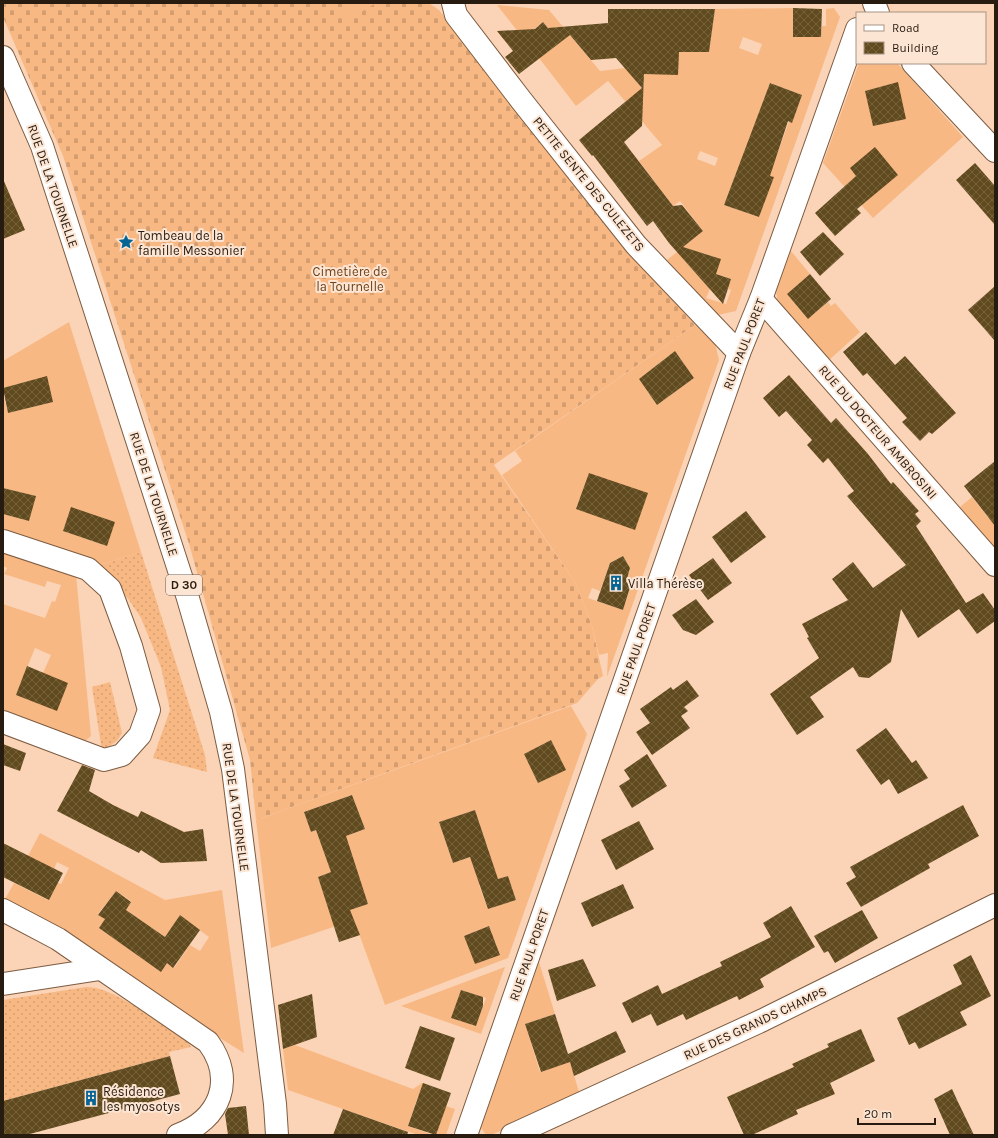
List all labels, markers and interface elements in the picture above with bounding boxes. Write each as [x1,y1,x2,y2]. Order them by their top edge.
legend [856,12,986,64]
text: Road [892,21,920,35]
text: Building [892,41,939,55]
street label: PETITE SENTE DES CULEZETS [530,114,648,254]
street label: RUE DE LA TOURNELLE [25,122,81,250]
place label: Tombeau de la famille Messonier [138,228,245,258]
place icon: Tombeau de la famille Messonier [117,233,135,251]
park label: Cimetière de la Tournelle [313,264,388,294]
street label: RUE PAUL PORET [720,296,768,392]
street label: RUE DU DOCTEUR AMBROSINI [816,362,940,502]
street label: RUE DE LA TOURNELLE [127,430,181,558]
building icon: Villa Thérèse [607,574,625,592]
road number: D 30 [166,575,202,595]
place label: Villa Thérèse [628,576,703,591]
street label: RUE PAUL PORET [613,601,659,697]
street label: RUE DE LA TOURNELLE [220,742,252,872]
street label: RUE PAUL PORET [506,907,552,1003]
street label: RUE DES GRANDS CHAMPS [681,983,829,1063]
place label: Résidence les myosotys [103,1084,180,1114]
building icon: Résidence les myosotys [82,1089,100,1107]
scale bar [858,1100,935,1126]
text: 20 m [864,1107,892,1121]

